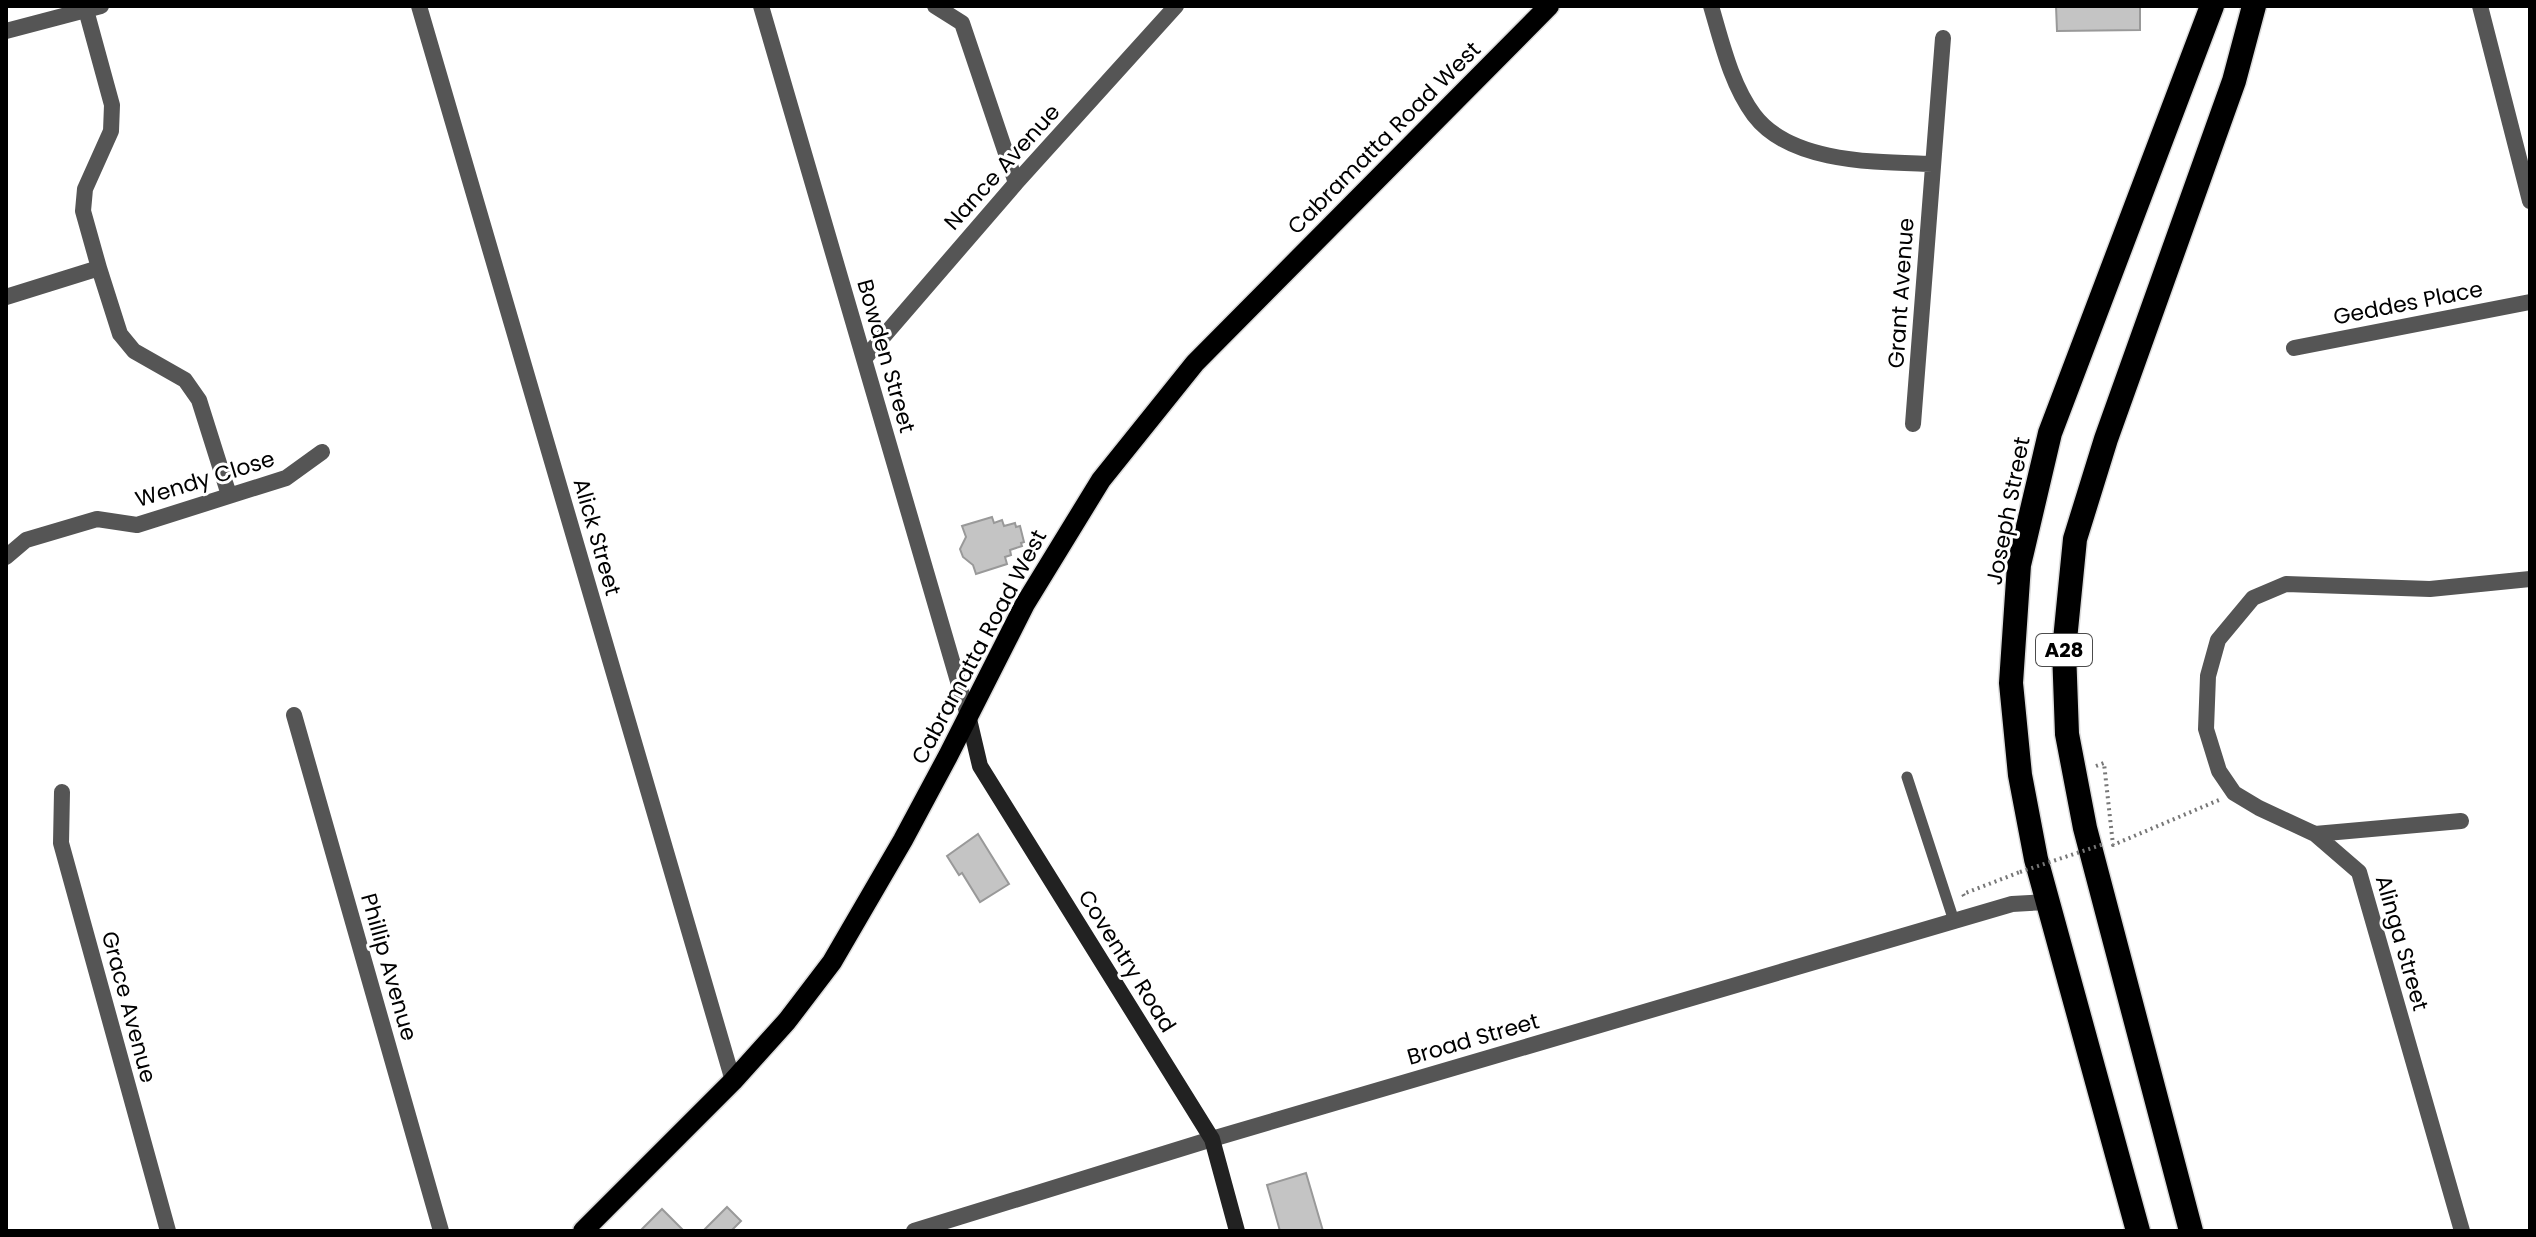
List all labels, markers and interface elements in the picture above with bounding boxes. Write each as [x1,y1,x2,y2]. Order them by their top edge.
street label: Cabramatta Road West [1280,34,1488,242]
street label: Nance Avenue [937,97,1067,237]
street label: Grant Avenue [1880,217,1922,369]
street label: Geddes Place [2331,273,2485,333]
street label: Bowden Street [849,276,923,436]
street label: Joseph Street [1978,434,2038,588]
street label: Wendy Close [132,443,278,515]
street label: Alick Street [565,475,629,599]
street label: Cabramatta Road West [904,524,1054,770]
road number: A28 [2036,634,2092,666]
street label: Alinga Street [2368,872,2436,1014]
street label: Coventry Road [1071,884,1183,1038]
street label: Phillip Avenue [353,890,425,1044]
street label: Grace Avenue [94,928,164,1086]
street label: Broad Street [1403,1005,1543,1073]

